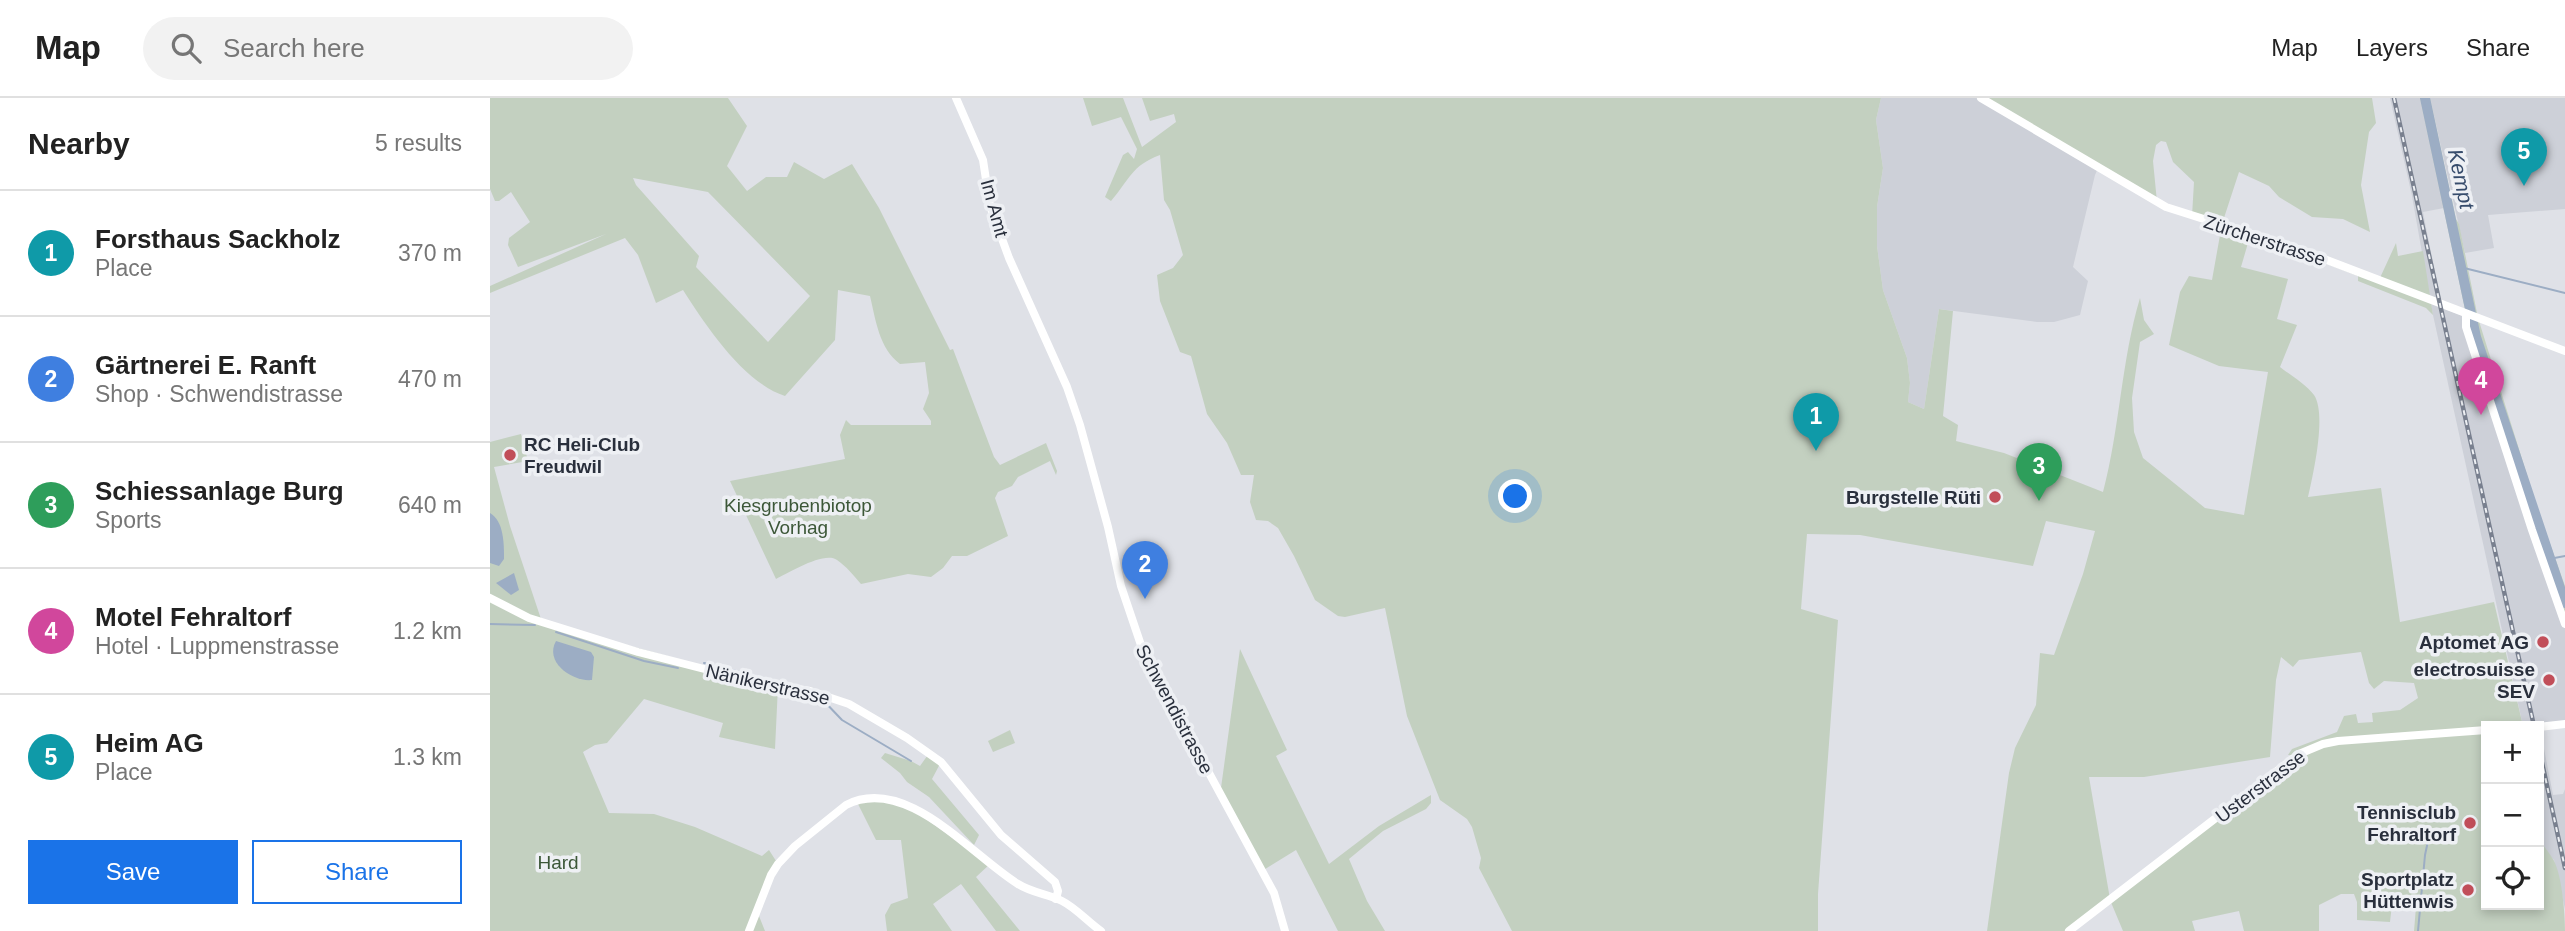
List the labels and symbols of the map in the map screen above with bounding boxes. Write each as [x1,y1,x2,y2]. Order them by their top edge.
pin: 5 [2501,128,2547,186]
water label: Kempt [2444,147,2479,212]
street label: Im Amt [977,177,1012,240]
street label: Zürcherstrasse [2201,211,2328,270]
pin: 4 [2458,357,2504,415]
pin: 1 [1793,393,1839,451]
place label: RC Heli-Club Freudwil [524,434,640,477]
pin: 3 [2016,443,2062,501]
marker: RC Heli-Club Freudwil [502,447,518,463]
your location [1498,479,1532,513]
place label: Burgstelle Rüti [1846,487,1981,508]
marker: Burgstelle Rüti [1987,489,2003,505]
park label: Kiesgrubenbiotop Vorhag [724,495,872,538]
pin: 2 [1122,541,1168,599]
place label: Aptomet AG [2419,632,2529,653]
marker: Aptomet AG [2535,634,2551,650]
street label: Schwendistrasse [1132,641,1218,778]
place label: electrosuisse SEV [2414,659,2535,702]
street label: Nänikerstrasse [704,660,832,709]
marker: electrosuisse SEV [2541,672,2557,688]
street label: Usterstrasse [2211,746,2309,827]
place label: Tennisclub Fehraltorf [2357,802,2457,845]
marker: Tennisclub Fehraltorf [2462,815,2478,831]
park label: Hard [537,852,579,873]
place label: Sportplatz Hüttenwis [2361,869,2454,912]
marker: Sportplatz Hüttenwis [2460,882,2476,898]

